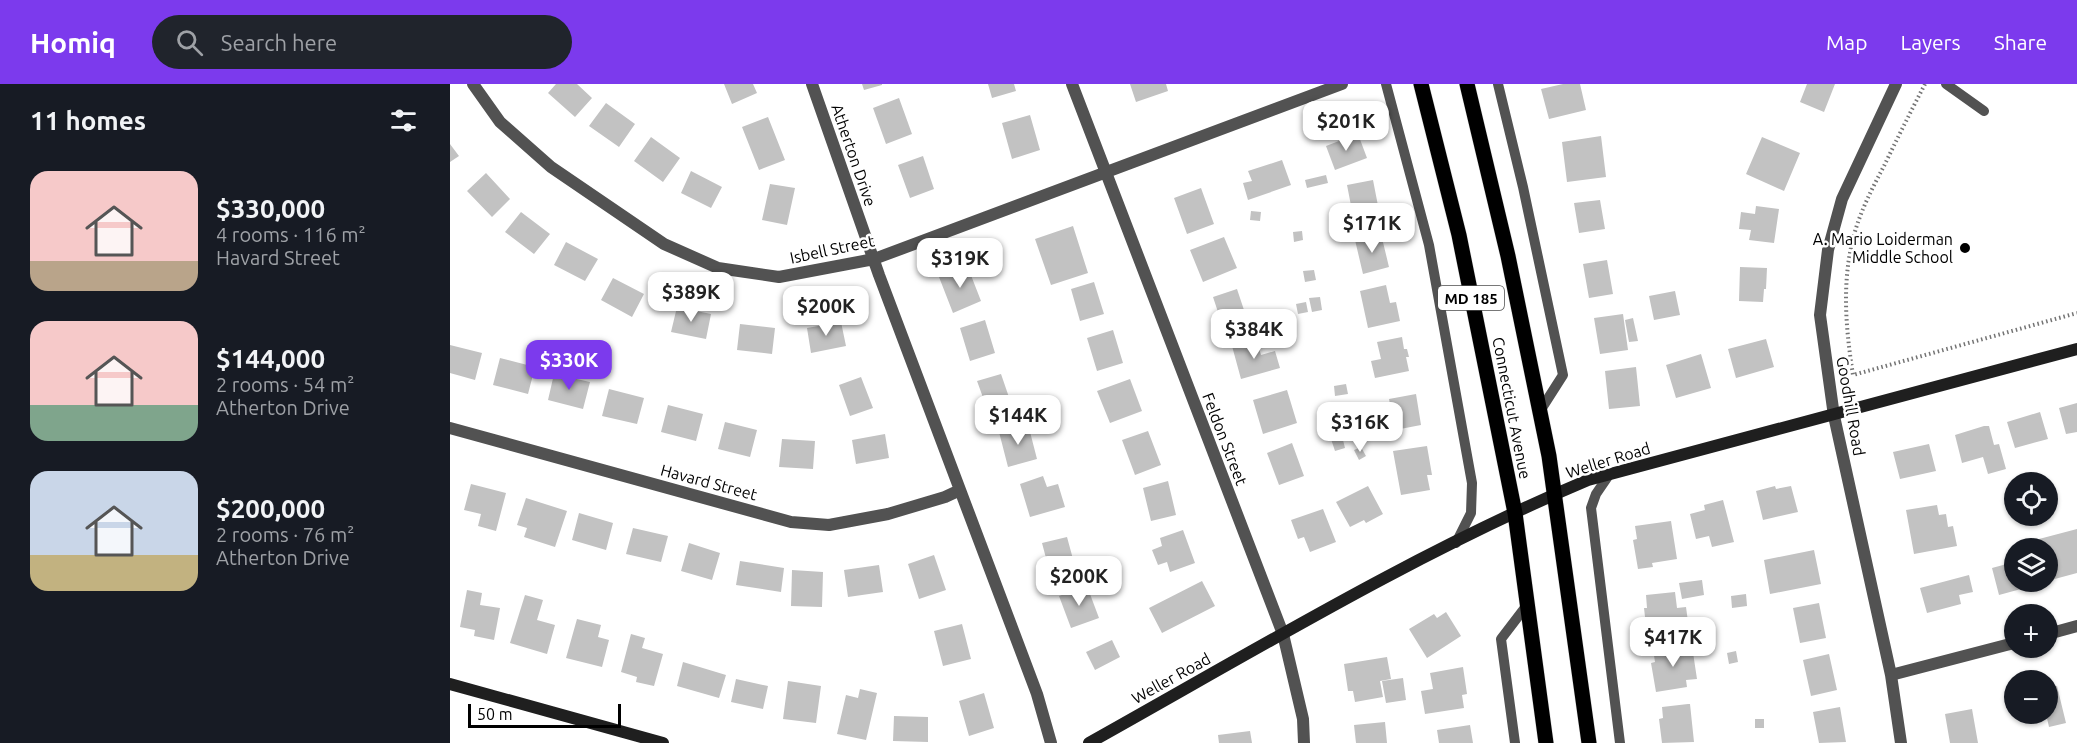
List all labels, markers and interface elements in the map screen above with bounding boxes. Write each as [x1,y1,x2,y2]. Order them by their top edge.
search box [152,15,572,69]
icon: search [173,26,206,59]
text: Homiq [30,27,116,58]
text: Search here [221,30,337,55]
text: Map [1826,30,1867,54]
text: Layers [1900,30,1961,54]
text: Share [1994,30,2047,54]
street label: Atherton Drive [828,101,880,209]
pin: $201K [1304,101,1388,152]
icon: filters [387,104,420,137]
text: 11 homes [30,106,146,135]
text: $201K [1317,109,1375,132]
text: $330,000 [216,194,325,223]
icon: home [78,195,150,267]
pin: $171K [1330,203,1414,254]
text: $171K [1343,211,1401,234]
text: 4 rooms · 116 m² [216,223,366,246]
place label: A. Mario Loiderman Middle School [1813,230,1953,266]
street label: Isbell Street [788,231,877,267]
pin: $319K [918,238,1002,289]
marker: A. Mario Loiderman Middle School [1958,241,1972,255]
text: Havard Street [216,246,340,269]
text: $319K [931,246,989,269]
pin: $389K [649,272,733,323]
text: $389K [662,280,720,303]
pin: $200K [784,286,868,337]
road number: MD 185 [1438,286,1504,310]
text: $200K [797,294,855,317]
pin: $384K [1212,309,1296,360]
text: $384K [1225,317,1283,340]
street label: Connecticut Avenue [1489,335,1535,481]
pin: $330K [527,340,611,391]
text: $144,000 [216,344,325,373]
icon: home [78,345,150,417]
text: $330K [540,348,598,371]
street label: Goodhill Road [1833,355,1869,457]
text: 2 rooms · 54 m² [216,373,354,396]
street label: Feldon Street [1199,390,1251,488]
pin: $144K [976,395,1060,446]
text: Atherton Drive [216,396,350,419]
pin: $316K [1318,402,1402,453]
text: $144K [989,403,1047,426]
text: $316K [1331,410,1389,433]
street label: Weller Road [1564,439,1652,481]
street label: Havard Street [659,460,760,504]
map controls [2004,472,2058,724]
button: locate [2004,472,2058,526]
text: $200,000 [216,494,325,523]
icon: home [78,495,150,567]
text: 2 rooms · 76 m² [216,523,354,546]
button: layers [2004,538,2058,592]
text: Atherton Drive [216,546,350,569]
pin: $200K [1037,556,1121,607]
text: $200K [1050,564,1108,587]
button: + [2004,604,2058,658]
pin: $417K [1631,617,1715,668]
text: $417K [1644,625,1702,648]
street label: Weller Road [1128,649,1214,707]
button: − [2004,670,2058,724]
scale bar [468,701,621,728]
text: 50 m [477,705,513,723]

